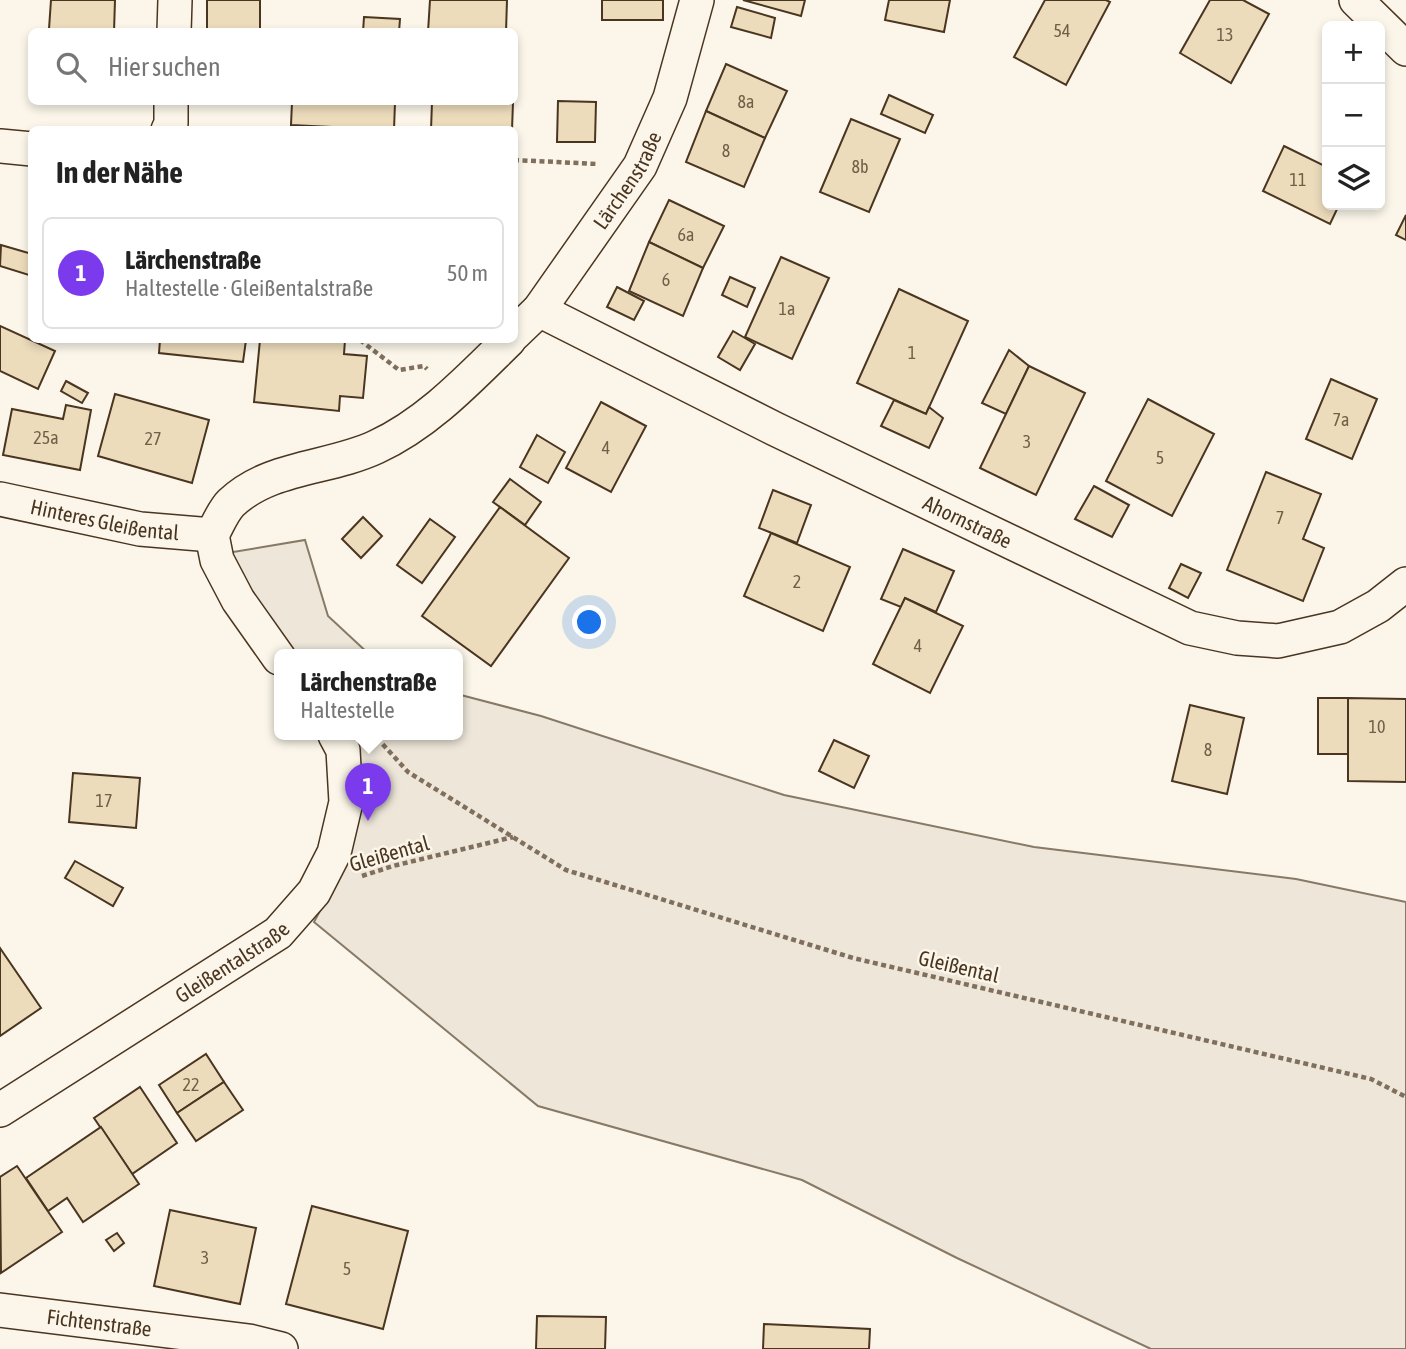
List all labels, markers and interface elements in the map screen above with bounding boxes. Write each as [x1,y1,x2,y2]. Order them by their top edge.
house number: 54 [1054,20,1070,41]
map controls [1322,21,1385,210]
button: + [1322,21,1385,84]
house number: 13 [1217,24,1233,45]
search box [28,28,518,105]
icon: search [52,48,90,86]
text: Hier suchen [108,52,221,82]
button: − [1322,84,1385,147]
house number: 8a [738,91,754,112]
street label: Lärchenstraße [588,128,666,233]
house number: 8 [722,140,730,161]
button: layers [1322,147,1385,210]
text: In der Nähe [56,155,183,189]
house number: 8b [852,156,869,177]
house number: 11 [1290,169,1306,190]
house number: 6a [678,224,694,245]
text: Lärchenstraße [125,245,261,275]
text: 1 [76,260,86,286]
text: 50 m [447,260,488,286]
house number: 6 [662,269,670,290]
text: Haltestelle · Gleißentalstraße [125,275,373,301]
house number: 1a [779,298,795,319]
house number: 1 [908,342,916,363]
house number: 7a [1333,409,1349,430]
house number: 25a [33,427,59,448]
house number: 27 [145,428,161,449]
house number: 3 [1023,431,1031,452]
house number: 4 [602,437,610,458]
house number: 5 [1156,447,1164,468]
street label: Ahornstraße [920,490,1016,553]
street label: Hinteres Gleißental [28,494,180,544]
house number: 7 [1276,507,1284,528]
house number: 2 [793,571,801,592]
your location [572,605,606,639]
house number: 4 [914,635,922,656]
popup [274,649,463,740]
text: Lärchenstraße [300,667,437,697]
text: Haltestelle [300,697,395,723]
house number: 10 [1369,716,1385,737]
house number: 8 [1204,739,1212,760]
pin: 1 [345,763,391,821]
house number: 17 [96,790,112,811]
street label: Gleißental [346,830,432,876]
street label: Gleißentalstraße [171,917,294,1007]
street label: Gleißental [916,945,1002,987]
house number: 22 [183,1074,199,1095]
house number: 3 [201,1247,209,1268]
house number: 5 [343,1258,351,1279]
street label: Fichtenstraße [45,1304,153,1341]

